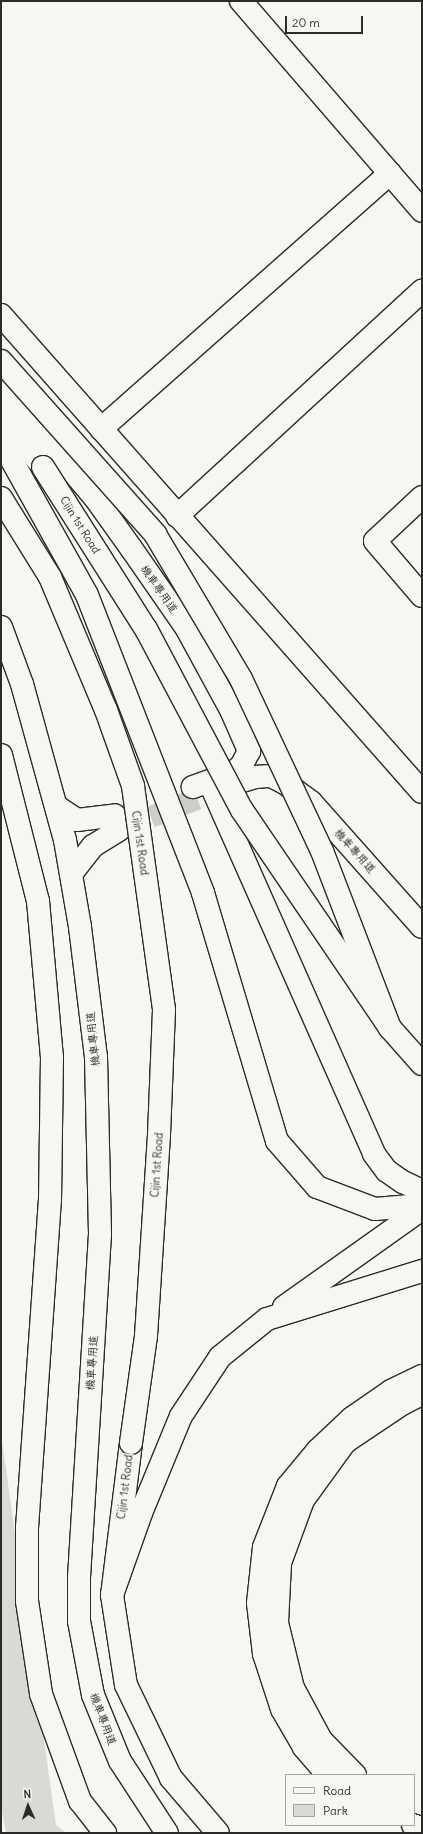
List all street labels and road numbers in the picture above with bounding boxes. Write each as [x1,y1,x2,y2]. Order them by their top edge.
street label: Cijin 1st Road [57,494,103,556]
street label: 機車專用道 [138,563,180,615]
street label: Cijin 1st Road [129,810,151,876]
street label: 機車專用道 [332,826,378,876]
street label: 機車專用道 [84,1011,102,1067]
street label: Cijin 1st Road [148,1132,166,1198]
street label: 機車專用道 [83,1335,101,1391]
street label: Cijin 1st Road [114,1454,136,1520]
street label: 機車專用道 [87,1691,119,1747]

